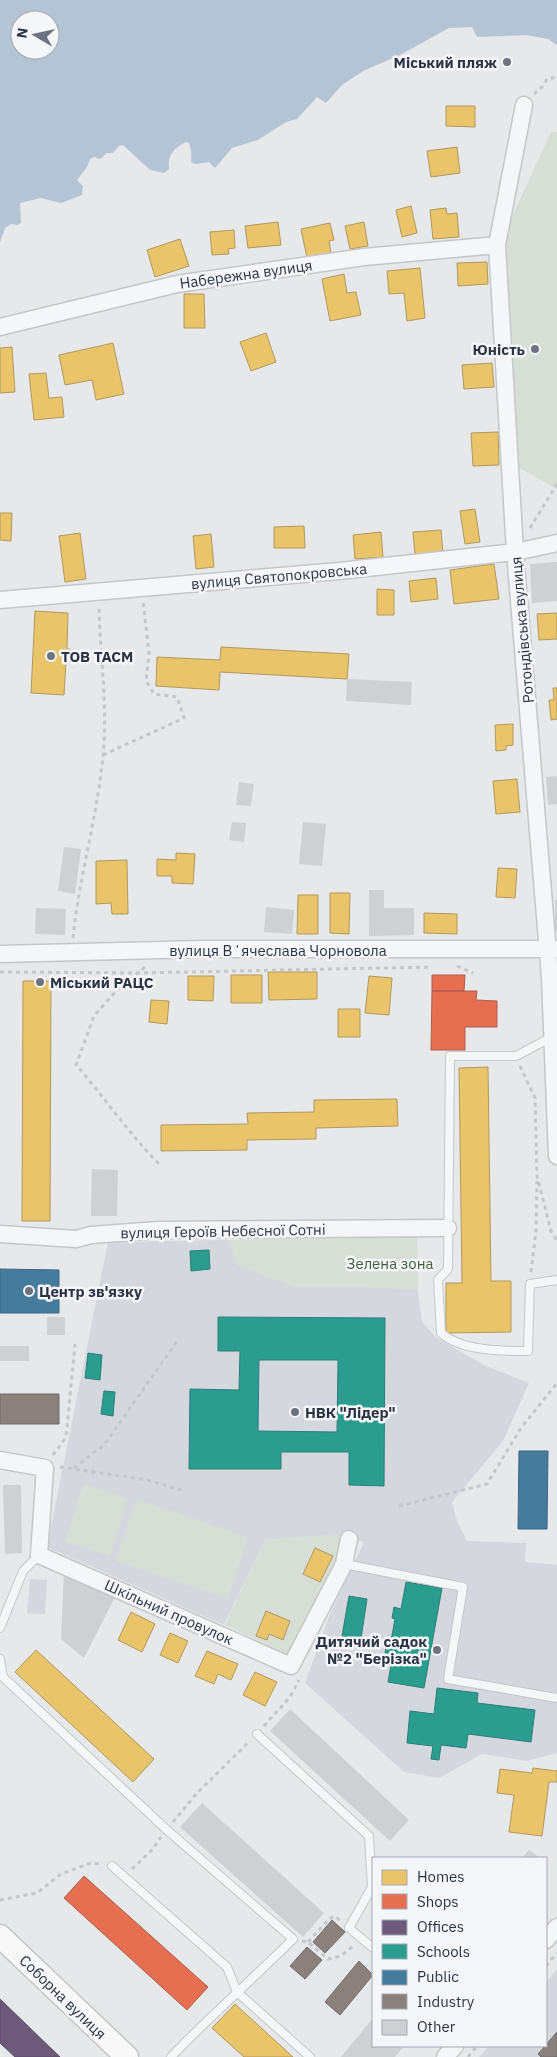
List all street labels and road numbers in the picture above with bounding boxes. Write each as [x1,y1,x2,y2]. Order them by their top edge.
street label: Набережна вулиця [178,255,314,293]
street label: Ротондівська вулиця [506,556,538,704]
street label: вулиця Святопокровська [190,559,368,593]
street label: вулиця Вʼячеслава Чорновола [169,941,387,960]
street label: вулиця Героїв Небесної Сотні [120,1220,326,1242]
street label: Шкільний провулок [102,1575,236,1649]
street label: Соборна вулиця [16,1951,110,2043]

